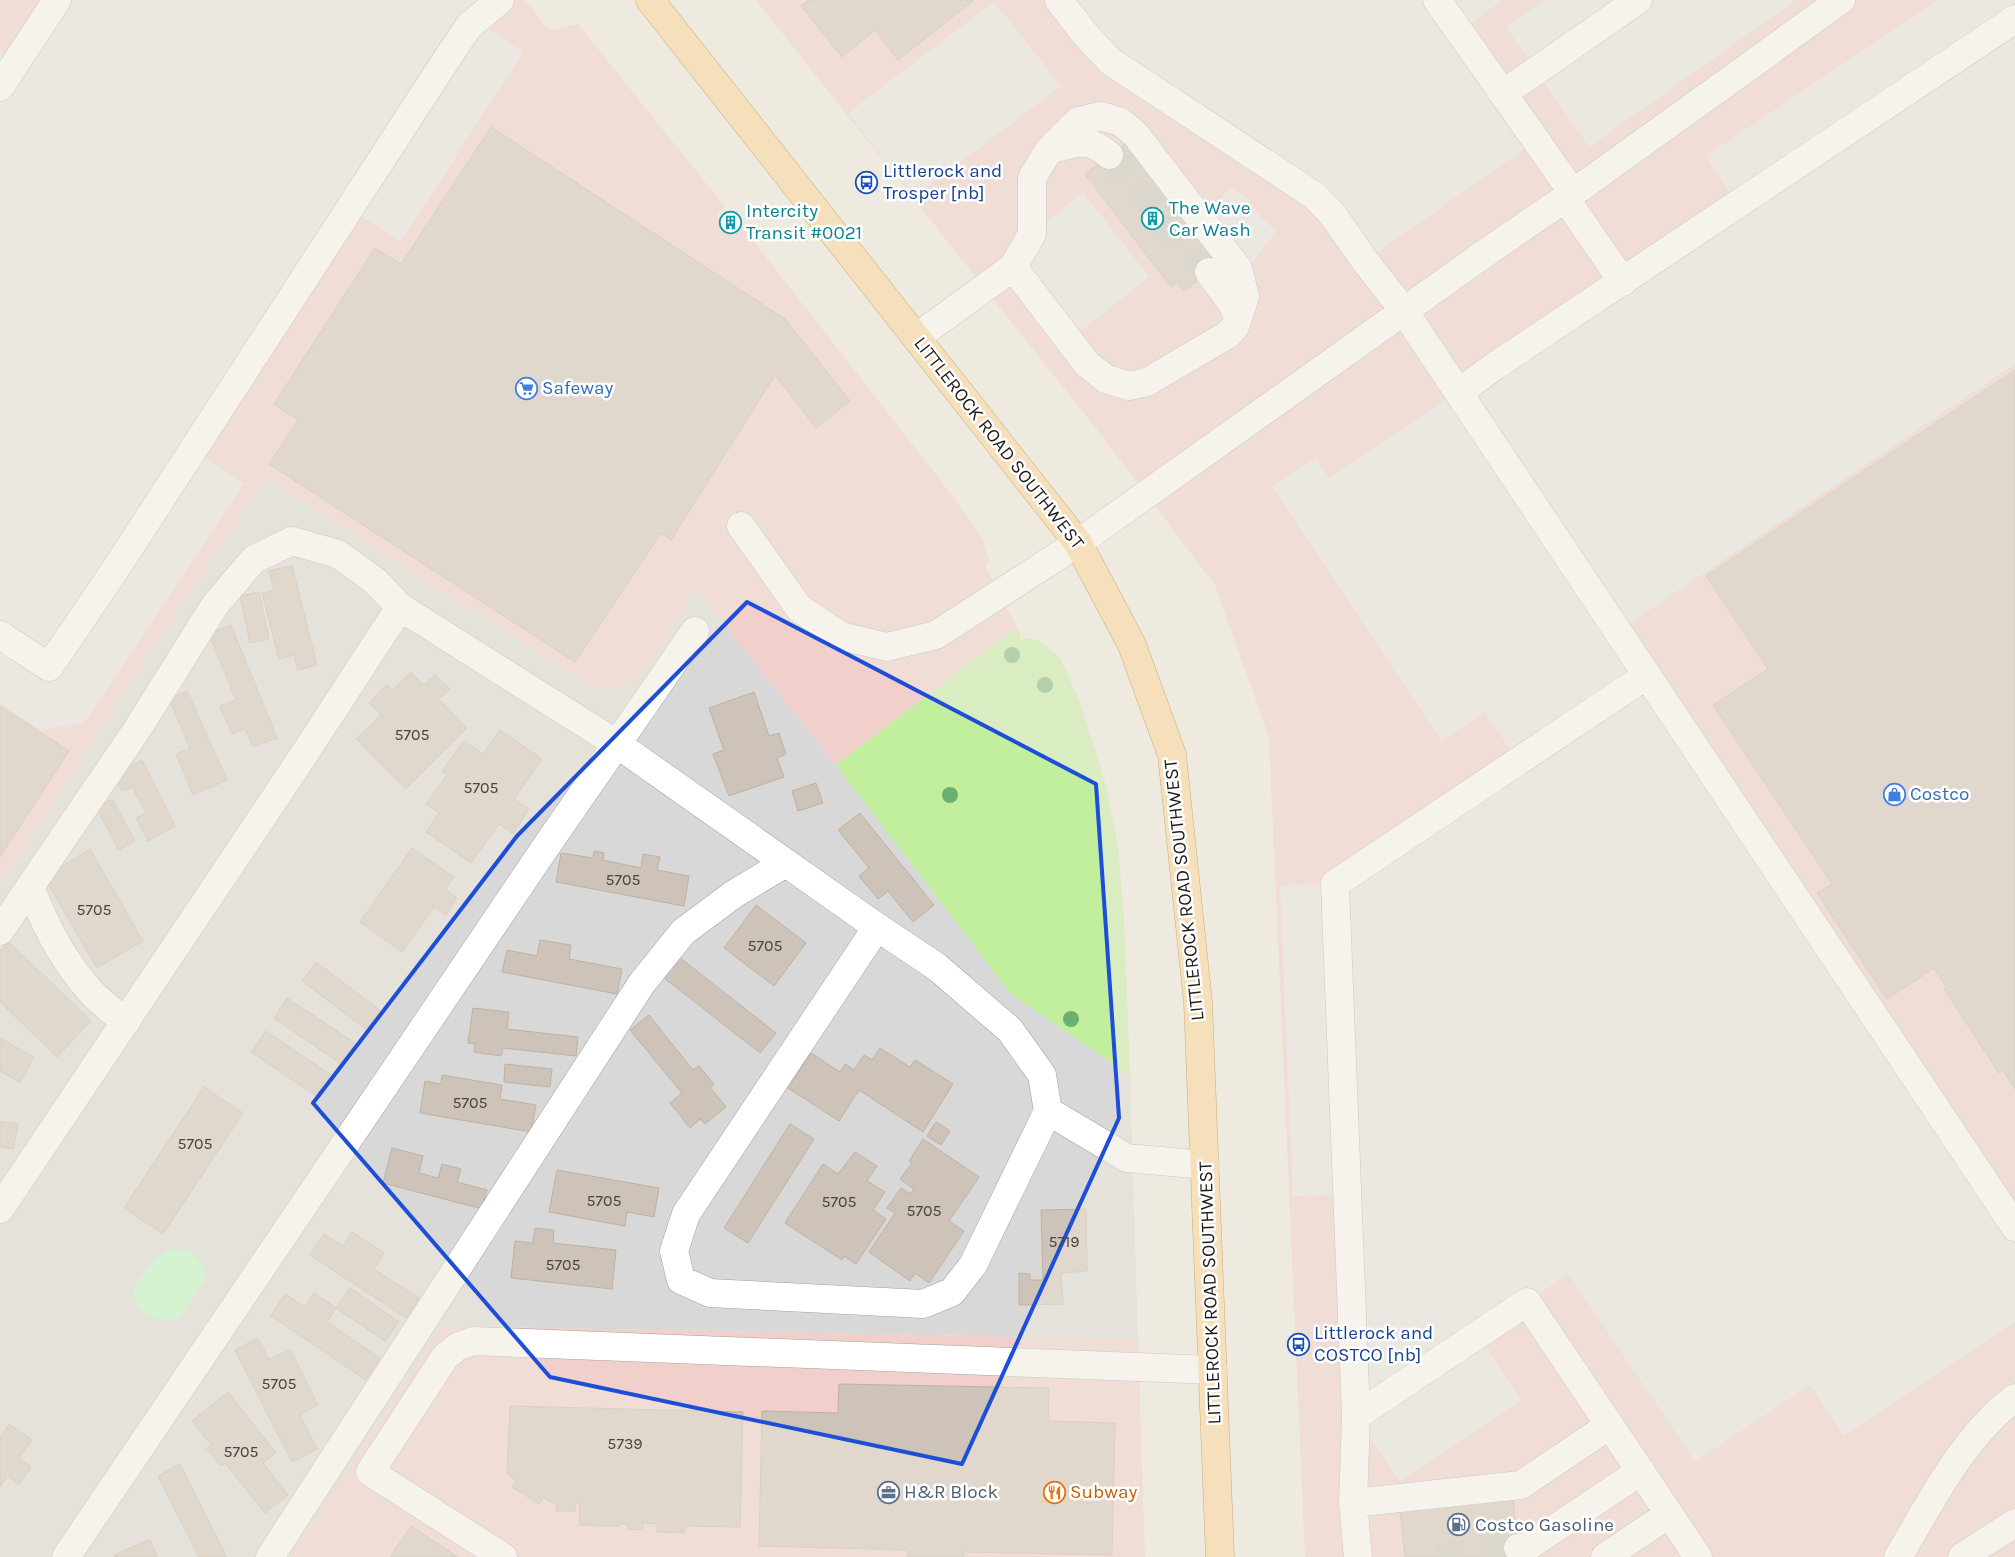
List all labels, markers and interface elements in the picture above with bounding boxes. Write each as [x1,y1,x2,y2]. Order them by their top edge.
place label: Littlerock and Trosper [nb] [883,160,1002,204]
bus stop icon: Littlerock and Trosper [nb] [855,170,879,194]
place label: The Wave Car Wash [1169,197,1251,241]
place label: Intercity Transit #0021 [746,200,862,244]
building icon: The Wave Car Wash [1141,207,1165,231]
building icon: Intercity Transit #0021 [718,210,742,234]
street label: LITTLEROCK ROAD SOUTHWEST [909,332,1089,554]
supermarket icon: Safeway [514,376,538,400]
place label: Safeway [542,377,613,399]
house number: 5705 [394,725,430,744]
street label: LITTLEROCK ROAD SOUTHWEST [1159,757,1209,1022]
house number: 5705 [463,778,499,797]
shop icon: Costco [1882,782,1906,806]
place label: Costco [1910,783,1969,805]
house number: 5705 [605,870,641,889]
house number: 5705 [76,900,112,919]
house number: 5705 [747,936,783,955]
house number: 5705 [452,1093,488,1112]
house number: 5705 [177,1134,213,1153]
street label: LITTLEROCK ROAD SOUTHWEST [1194,1161,1226,1425]
house number: 5705 [586,1191,622,1210]
house number: 5705 [821,1192,857,1211]
house number: 5705 [906,1201,942,1220]
house number: 5719 [1048,1232,1080,1251]
house number: 5705 [545,1255,581,1274]
place label: Littlerock and COSTCO [nb] [1314,1322,1433,1366]
bus stop icon: Littlerock and COSTCO [nb] [1286,1332,1310,1356]
house number: 5705 [261,1374,297,1393]
house number: 5739 [607,1434,643,1453]
house number: 5705 [223,1442,259,1461]
office icon: H&R Block [876,1480,900,1504]
restaurant icon: Subway [1042,1480,1066,1504]
place label: H&R Block [904,1481,999,1503]
place label: Subway [1070,1481,1137,1503]
fuel station icon: Costco Gasoline [1447,1513,1471,1537]
place label: Costco Gasoline [1475,1514,1614,1536]

